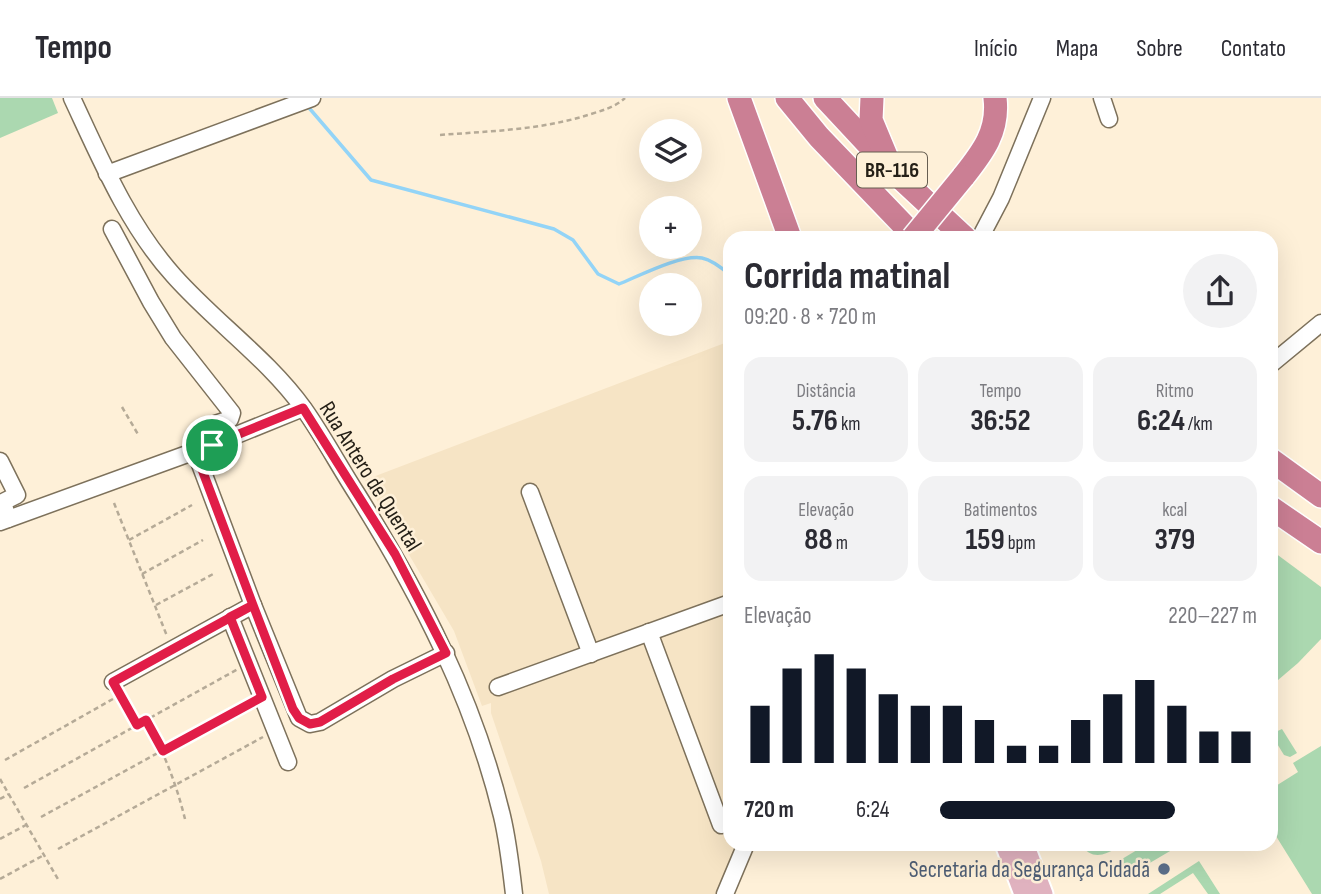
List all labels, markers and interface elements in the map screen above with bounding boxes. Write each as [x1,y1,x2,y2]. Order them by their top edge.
text: Tempo [35,28,112,68]
text: Início [974,34,1018,63]
text: Mapa [1056,34,1098,63]
text: Sobre [1136,34,1183,63]
text: Contato [1221,34,1286,63]
map controls [639,119,702,336]
button: layers [639,119,702,182]
road number: BR-116 [857,153,927,188]
button: + [639,196,702,259]
text: Corrida matinal [744,254,950,299]
button: share [1183,254,1257,328]
button: − [639,273,702,336]
text: 09:20 · 8 × 720 m [744,303,876,331]
text: Distância [797,380,856,403]
text: Tempo [979,380,1022,403]
text: Ritmo [1156,380,1194,403]
street label: Rua Antero de Quental [313,396,427,557]
text: 5.76 [792,403,838,439]
text: 36:52 [970,403,1031,439]
text: 6:24 [1137,403,1185,439]
text: km [838,413,860,436]
text: /km [1185,413,1213,436]
pin [182,415,242,475]
icon: arrive [193,426,231,464]
text: Elevação [798,499,854,522]
text: Batimentos [964,499,1037,522]
text: kcal [1162,499,1187,522]
text: 88 [804,522,833,558]
text: 159 [965,522,1005,558]
text: 379 [1154,522,1195,558]
text: m [833,532,848,555]
text: bpm [1005,532,1036,555]
text: Elevação [744,602,812,630]
text: 220–227 m [1168,602,1257,630]
text: 720 m [744,796,794,824]
text: 6:24 [856,796,889,824]
place label: Secretaria da Segurança Cidadã [909,856,1150,884]
marker: Secretaria da Segurança Cidadã [1156,861,1172,877]

